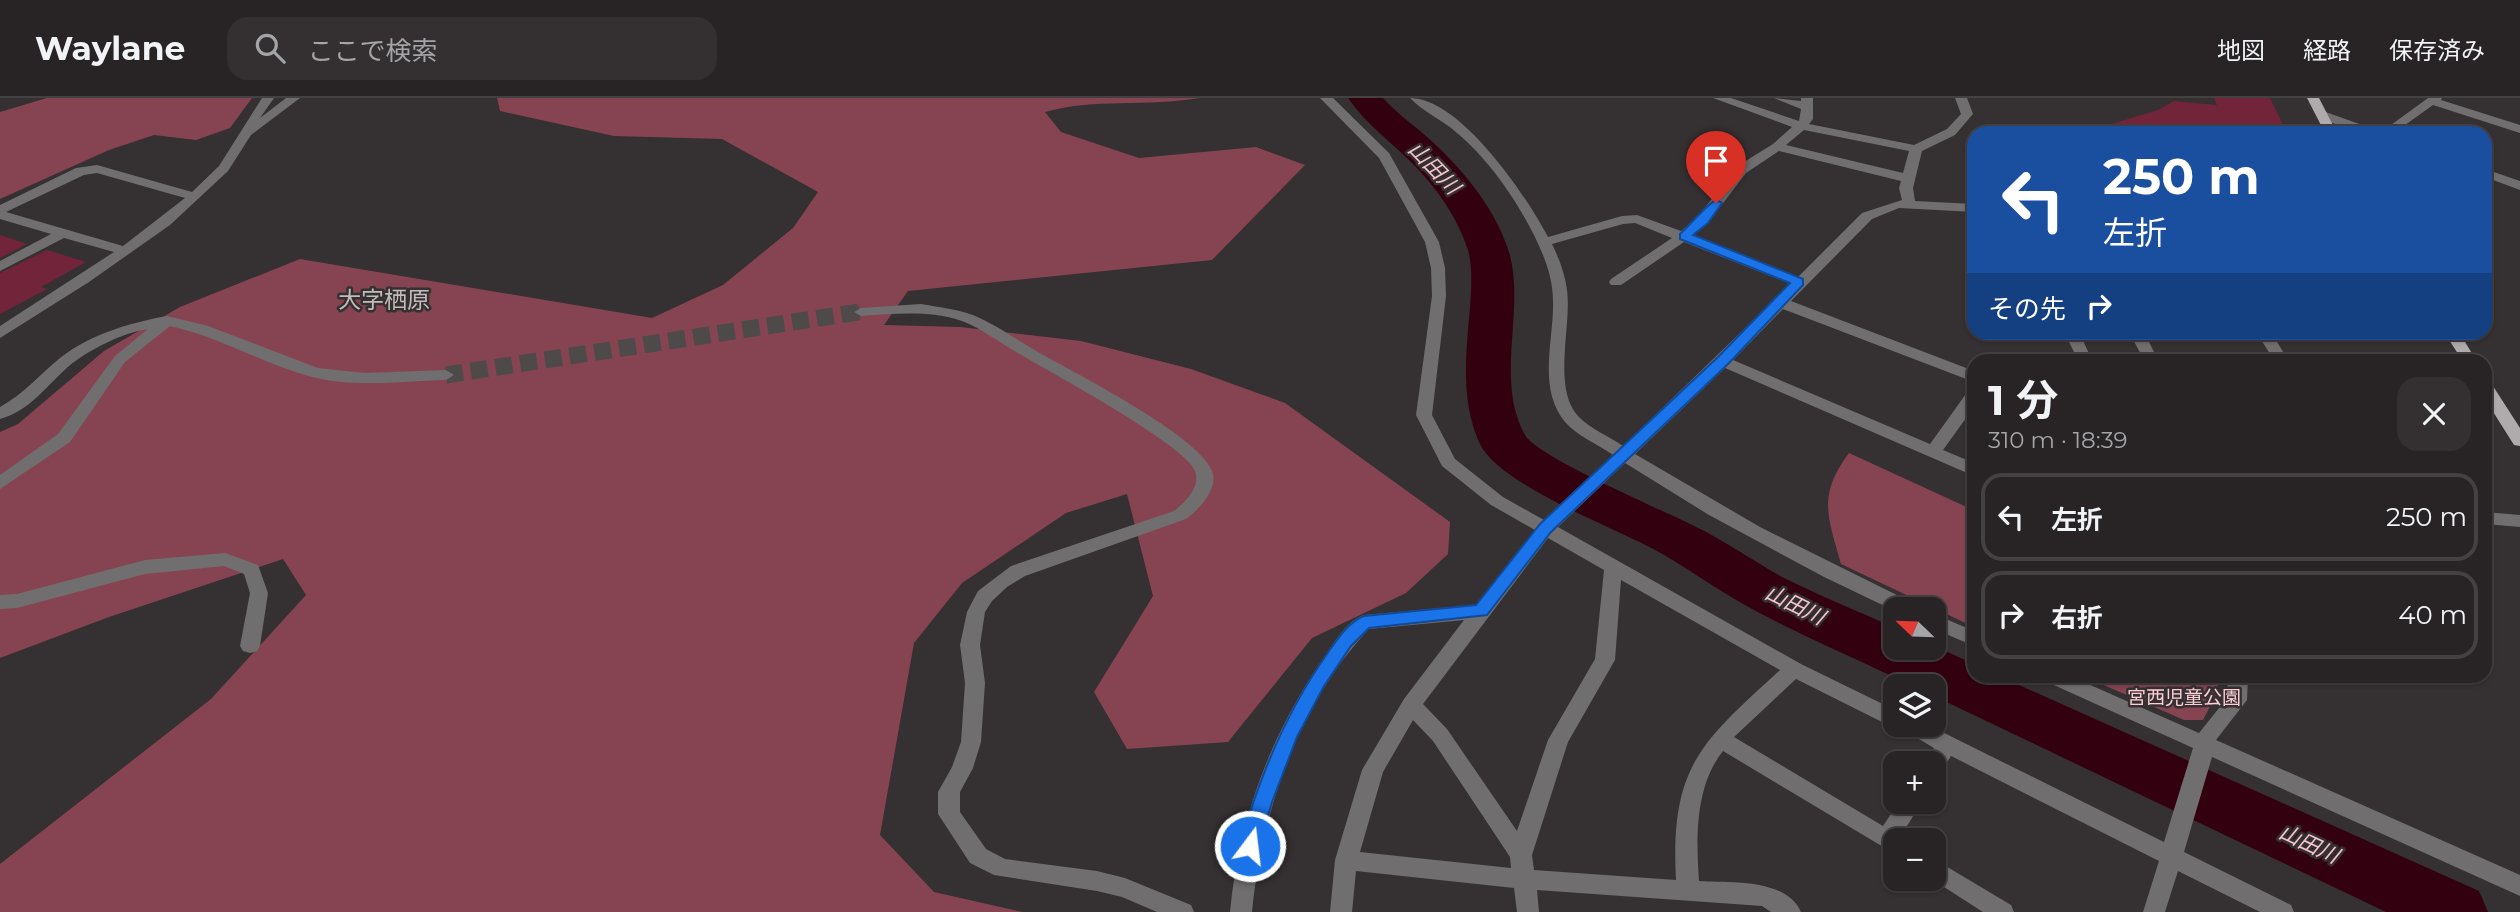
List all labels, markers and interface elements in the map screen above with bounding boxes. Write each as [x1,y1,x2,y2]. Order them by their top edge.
search box [227,17,717,80]
text: Waylane [35,28,185,68]
icon: search [251,29,289,67]
text: ここで検索 [307,35,437,67]
text: 地図 [2217,36,2265,65]
text: 経路 [2303,36,2351,65]
text: 保存済み [2389,36,2485,65]
pin [1686,131,1746,203]
water label: 山田川 [1403,136,1467,200]
icon: arrive [1697,142,1735,180]
text: 250 m [2103,147,2260,206]
icon: left [1988,154,2079,245]
text: 左折 [2103,213,2167,252]
district label: 大字栖原 [338,286,430,314]
icon: right [2080,287,2118,325]
text: その先 [1988,293,2066,325]
text: 1 分 [1988,374,2058,426]
button: close [2397,377,2471,451]
text: 310 m · 18:39 [1988,426,2128,454]
icon: left [1992,498,2030,536]
text: 250 m [2386,501,2467,533]
text: 左折 [2051,504,2103,536]
water label: 山田川 [1761,580,1831,630]
icon: right [1992,596,2030,634]
north arrow [1883,597,1946,660]
map controls [1883,597,1946,891]
text: 40 m [2398,599,2467,631]
text: 右折 [2051,602,2103,634]
button: layers [1883,674,1946,737]
park label: 宮西児童公園 [2127,686,2241,709]
button: + [1883,751,1946,814]
position arrow [1213,809,1287,883]
water label: 山田川 [2275,819,2345,869]
button: − [1883,828,1946,891]

